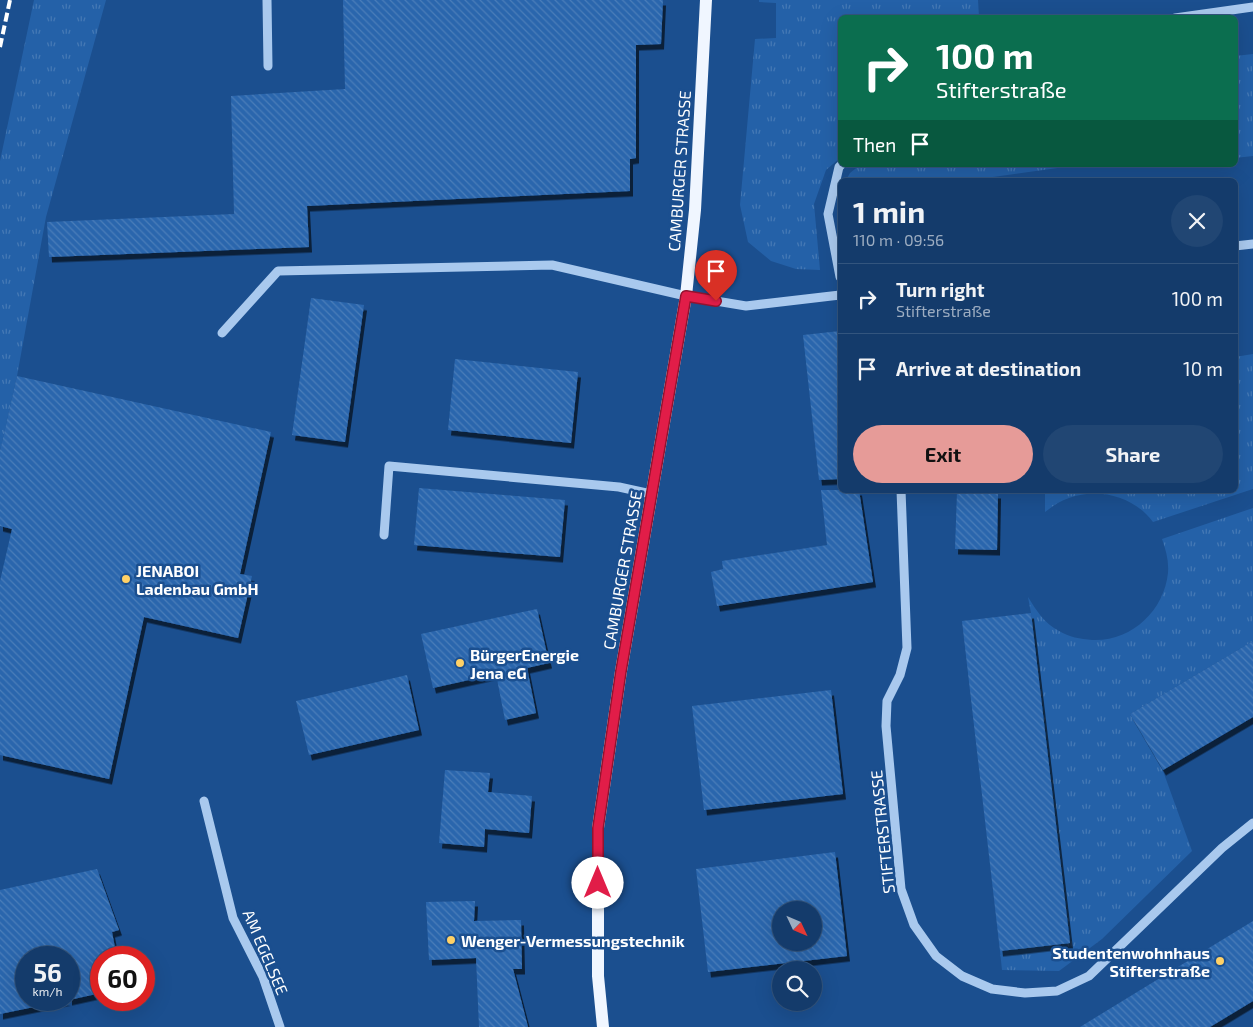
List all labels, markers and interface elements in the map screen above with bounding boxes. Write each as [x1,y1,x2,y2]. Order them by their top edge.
text: 100 m [936,34,1034,76]
icon: right [853,35,918,100]
text: Stifterstraße [936,76,1067,102]
street label: CAMBURGER STRASSE [664,90,694,252]
icon: arrive [906,130,934,158]
text: Then [853,133,896,156]
text: 1 min [853,193,925,229]
button: close [1171,195,1223,247]
text: 110 m · 09:56 [853,230,944,249]
pin [695,250,737,301]
icon: arrive [702,257,730,285]
text: Turn right [896,278,984,301]
icon: right [853,285,881,313]
text: 100 m [1172,287,1223,310]
text: Stifterstraße [896,301,991,320]
icon: arrive [853,355,881,383]
text: Arrive at destination [896,357,1081,380]
text: 10 m [1183,357,1223,380]
button: Exit [853,425,1033,483]
button: Share [1043,425,1223,483]
street label: CAMBURGER STRASSE [599,489,645,651]
place label: JENABOI Ladenbau GmbH [136,561,258,598]
marker: JENABOI Ladenbau GmbH [120,573,132,585]
place label: BürgerEnergie Jena eG [470,645,579,682]
marker: BürgerEnergie Jena eG [454,657,466,669]
street label: STIFTERSTRASSE [866,769,898,895]
position arrow [571,856,623,908]
north arrow [772,901,822,951]
map controls [772,901,822,1011]
street label: AM EGELSEE [240,907,292,997]
place label: Wenger-Vermessungstechnik [461,931,685,950]
marker: Wenger-Vermessungstechnik [445,934,457,946]
place label: Studentenwohnhaus Stifterstraße [1052,943,1210,980]
speed limit sign: 60 [90,946,155,1011]
marker: Studentenwohnhaus Stifterstraße [1214,955,1226,967]
text: 56 [33,957,62,987]
button: search [772,961,822,1011]
text: km/h [33,984,62,998]

